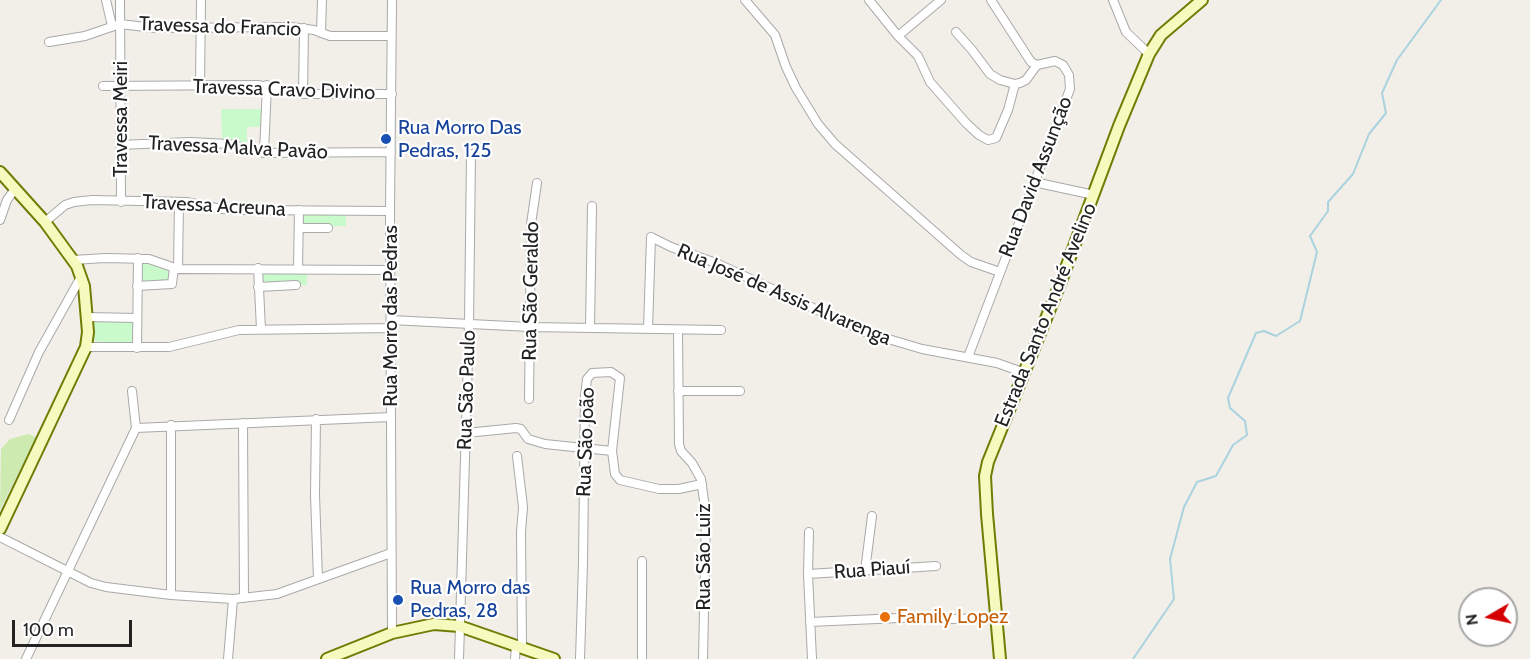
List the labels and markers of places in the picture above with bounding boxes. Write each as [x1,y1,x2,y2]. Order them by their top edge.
place label: Rua Morro Das Pedras, 125 [398,116,522,163]
marker: Rua Morro Das Pedras, 125 [379,132,393,146]
place label: Rua Morro das Pedras, 28 [410,576,530,623]
marker: Rua Morro das Pedras, 28 [391,593,405,607]
place label: Family Lopez [897,605,1008,629]
marker: Family Lopez [878,610,892,624]

